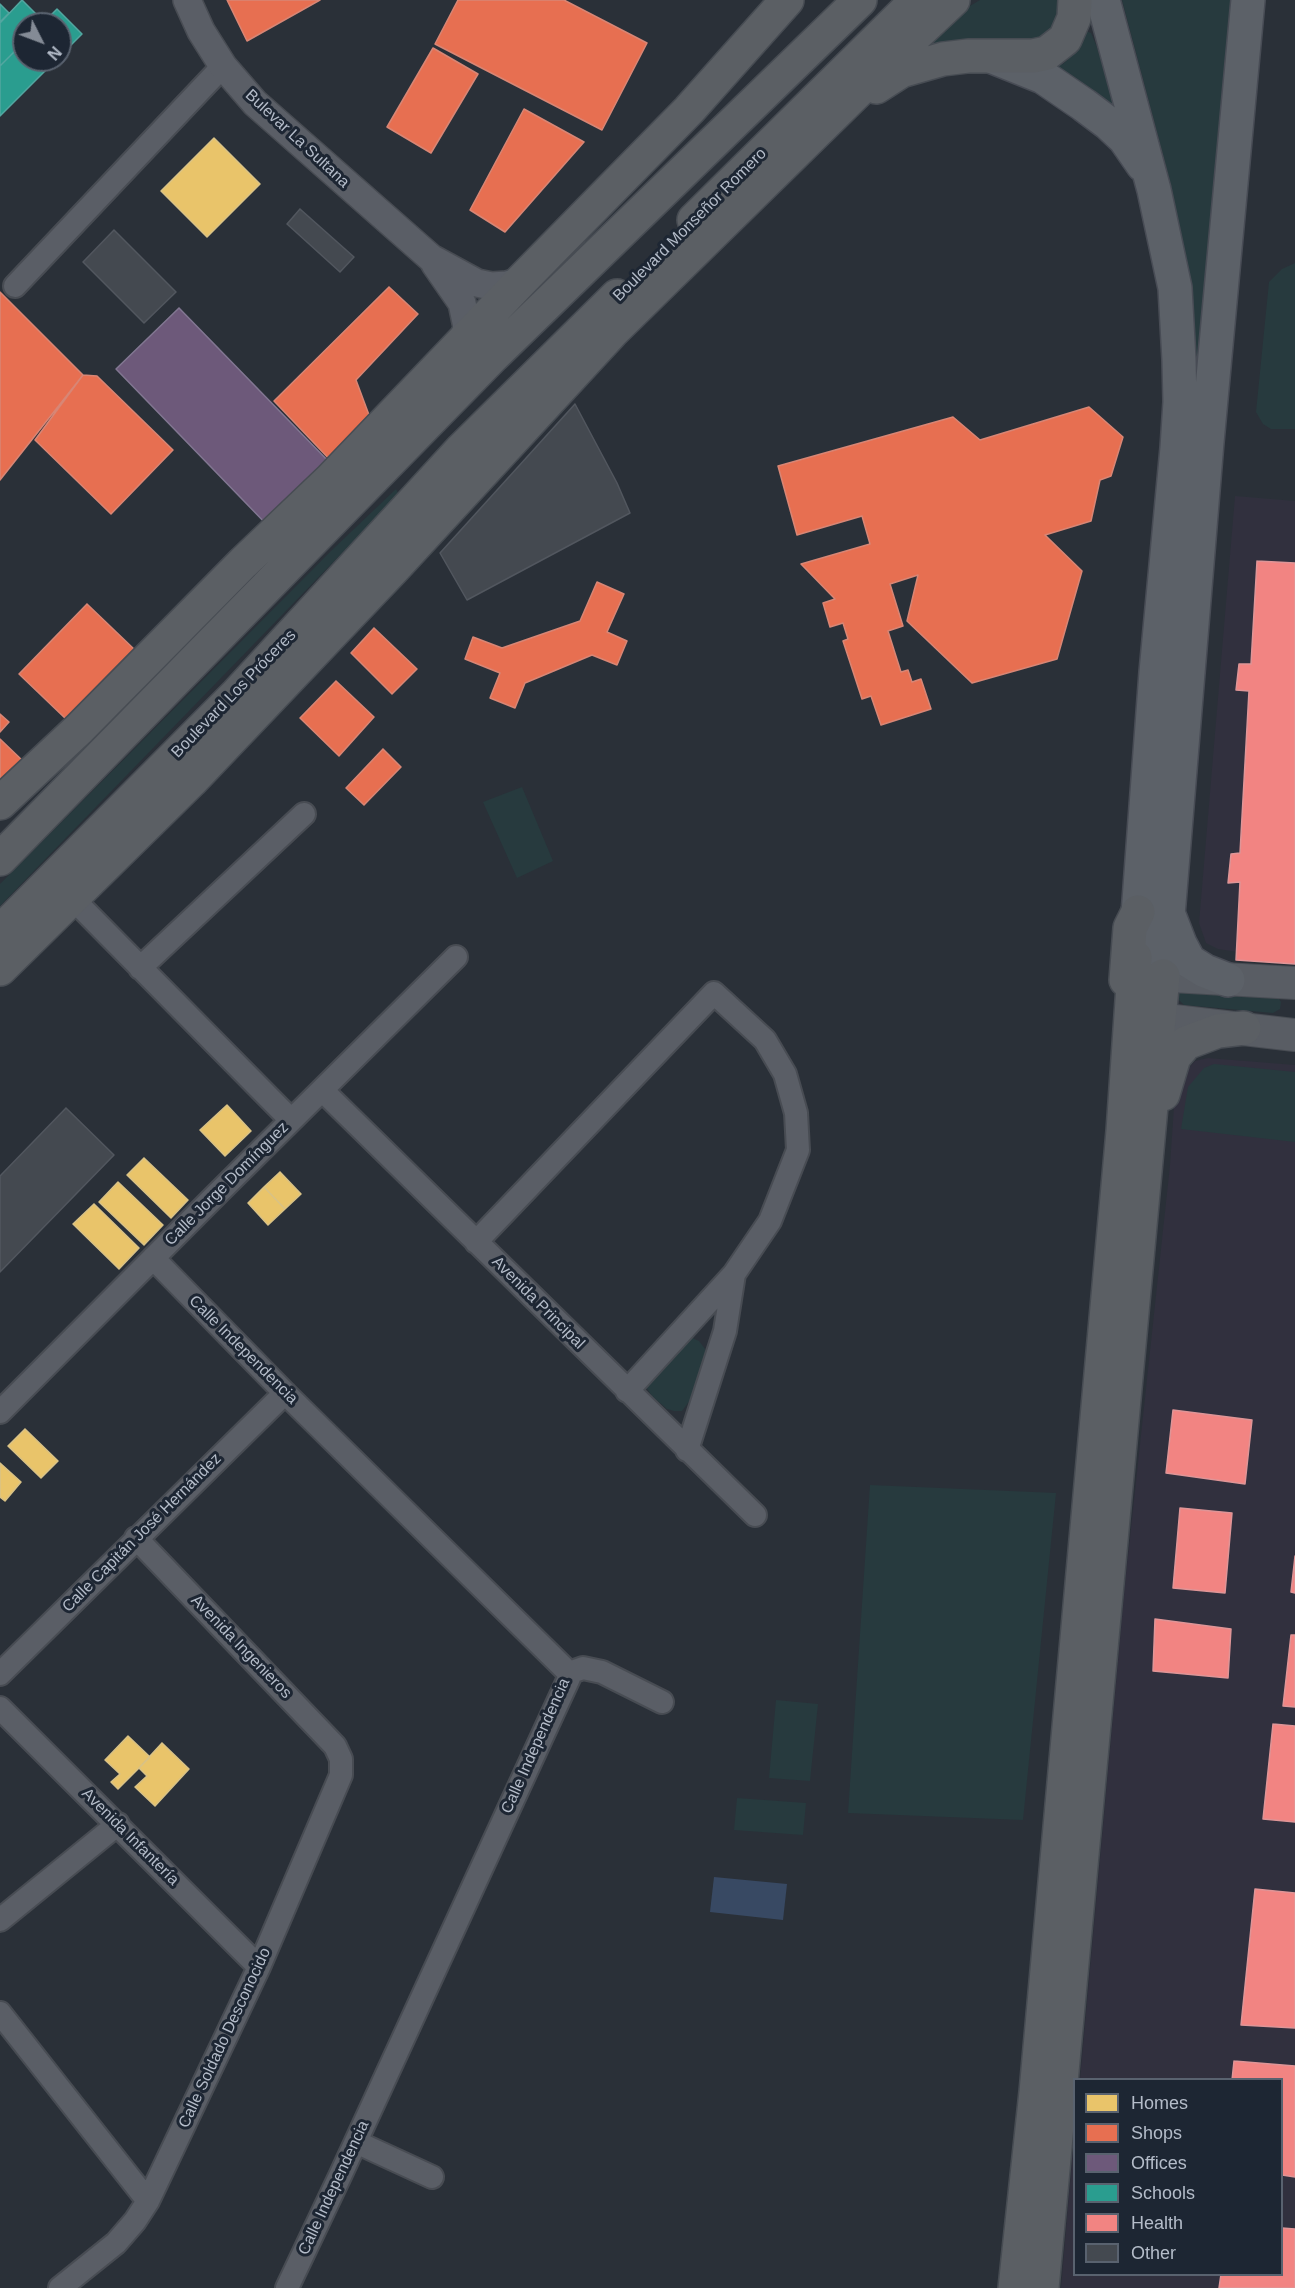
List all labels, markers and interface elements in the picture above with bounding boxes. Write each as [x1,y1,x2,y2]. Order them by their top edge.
north arrow [12,12,72,72]
text: N [44,43,64,63]
street label: Bulevar La Sultana [241,86,353,192]
street label: Boulevard Monseñor Romero [609,144,771,306]
street label: Boulevard Los Próceres [168,626,300,762]
street label: Calle Jorge Domínguez [161,1118,293,1250]
street label: Avenida Principal [488,1253,588,1353]
street label: Calle Independencia [185,1292,301,1408]
street label: Calle Capitán José Hernández [58,1449,226,1617]
street label: Avenida Ingenieros [187,1591,295,1703]
street label: Calle Independencia [498,1675,574,1817]
street label: Avenida Infantería [77,1784,183,1890]
street label: Calle Soldado Desconocido [175,1945,275,2131]
legend [1073,2078,1283,2276]
text: Homes [1131,2093,1188,2113]
street label: Calle Independencia [294,2118,374,2258]
text: Shops [1131,2123,1182,2143]
text: Offices [1131,2153,1187,2173]
text: Schools [1131,2183,1195,2203]
text: Health [1131,2213,1183,2233]
text: Other [1131,2243,1176,2263]

